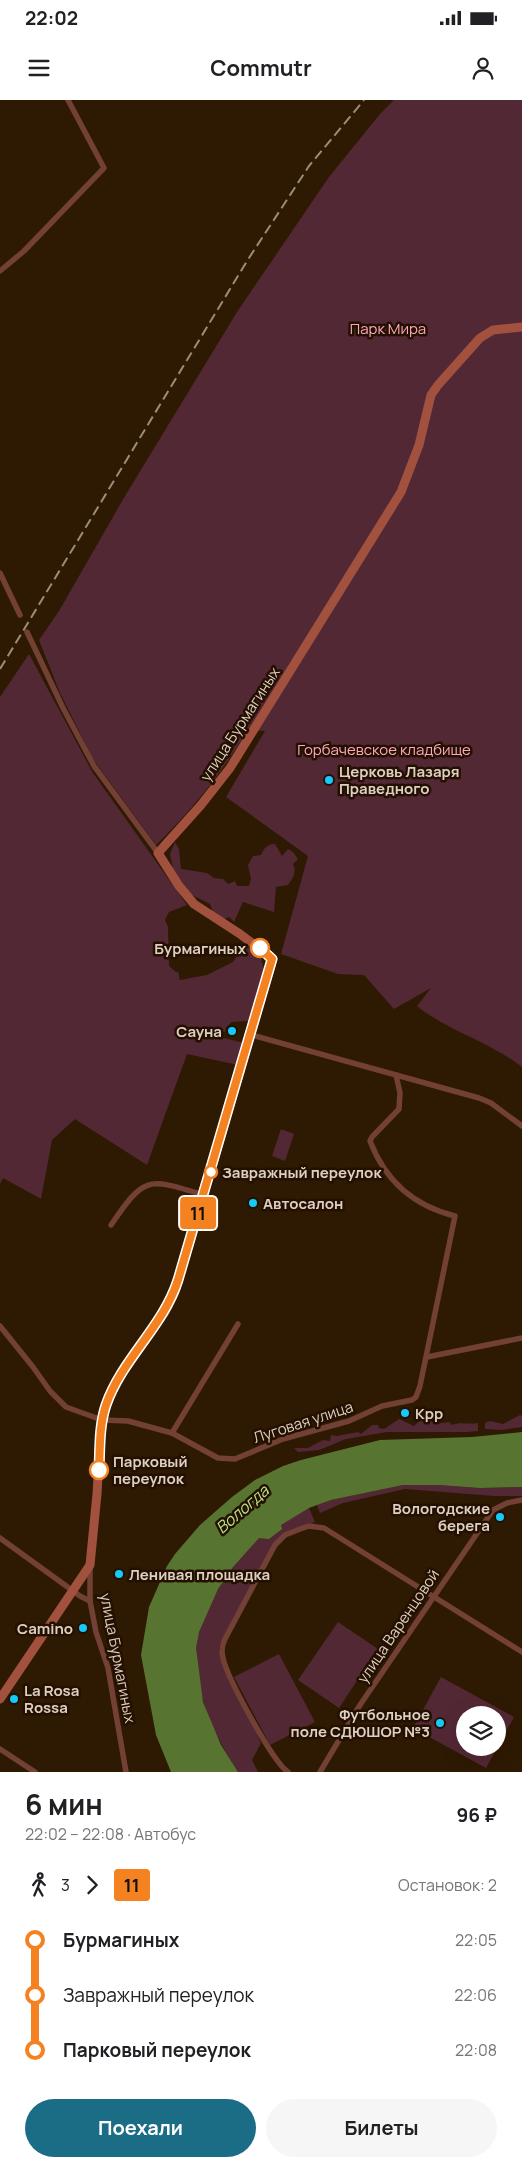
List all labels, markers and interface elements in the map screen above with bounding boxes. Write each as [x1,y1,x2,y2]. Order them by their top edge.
text: 22:02 [25,5,78,31]
text: Commutr [210,53,312,83]
icon: menu [25,54,53,82]
icon: person [469,54,497,82]
park label: Парк Мира [350,318,426,339]
street label: улица Бурмагиных [195,663,285,785]
park label: Горбачевское кладбище [297,739,471,760]
place label: Церковь Лазаря Праведного [339,761,460,799]
marker: Церковь Лазаря Праведного [323,774,335,786]
place label: Бурмагиных [154,938,247,959]
marker: Бурмагиных [250,938,270,958]
place label: Сауна [176,1021,222,1042]
marker: Сауна [226,1025,238,1037]
place label: Завражный переулок [222,1162,382,1183]
marker: Завражный переулок [204,1165,218,1179]
place label: Автосалон [263,1193,343,1214]
line badge: 11 [176,1197,220,1229]
marker: Автосалон [247,1197,259,1209]
text: 11 [190,1201,206,1225]
street label: Луговая улица [250,1396,356,1448]
place label: Kpp [415,1403,443,1424]
marker: Kpp [399,1407,411,1419]
place label: Парковый переулок [113,1451,188,1489]
marker: Парковый переулок [89,1460,109,1480]
water label: Вологда [211,1479,274,1538]
place label: Вологодские берега [392,1498,490,1536]
marker: Вологодские берега [494,1511,506,1523]
place label: Ленивая площадка [129,1564,270,1585]
street label: улица Варенцовой [352,1565,444,1687]
marker: Ленивая площадка [113,1568,125,1580]
street label: улица Бурмагиных [95,1591,141,1725]
place label: Camino [17,1618,73,1639]
marker: Camino [77,1622,89,1634]
place label: La Rosa Rossa [24,1680,79,1718]
marker: La Rosa Rossa [8,1693,20,1705]
place label: Футбольное поле СДЮШОР №3 [291,1704,430,1742]
map controls [456,1706,506,1756]
button: layers [456,1706,506,1756]
marker: Футбольное поле СДЮШОР №3 [434,1717,446,1729]
text: 6 мин [25,1785,103,1823]
text: 96 ₽ [457,1802,497,1828]
text: 22:02 – 22:08 · Автобус [25,1823,196,1845]
icon: walk [25,1871,53,1899]
icon: forward [78,1871,106,1899]
text: 11 [124,1873,140,1897]
text: 3 [61,1874,70,1896]
text: Остановок: 2 [398,1874,497,1896]
text: Бурмагиных [63,1927,179,1953]
text: 22:05 [455,1929,497,1951]
text: Завражный переулок [63,1982,254,2008]
text: 22:06 [454,1984,497,2006]
text: Парковый переулок [63,2037,251,2063]
text: 22:08 [455,2039,497,2061]
button: Поехали [25,2099,256,2157]
button: Билеты [266,2099,497,2157]

